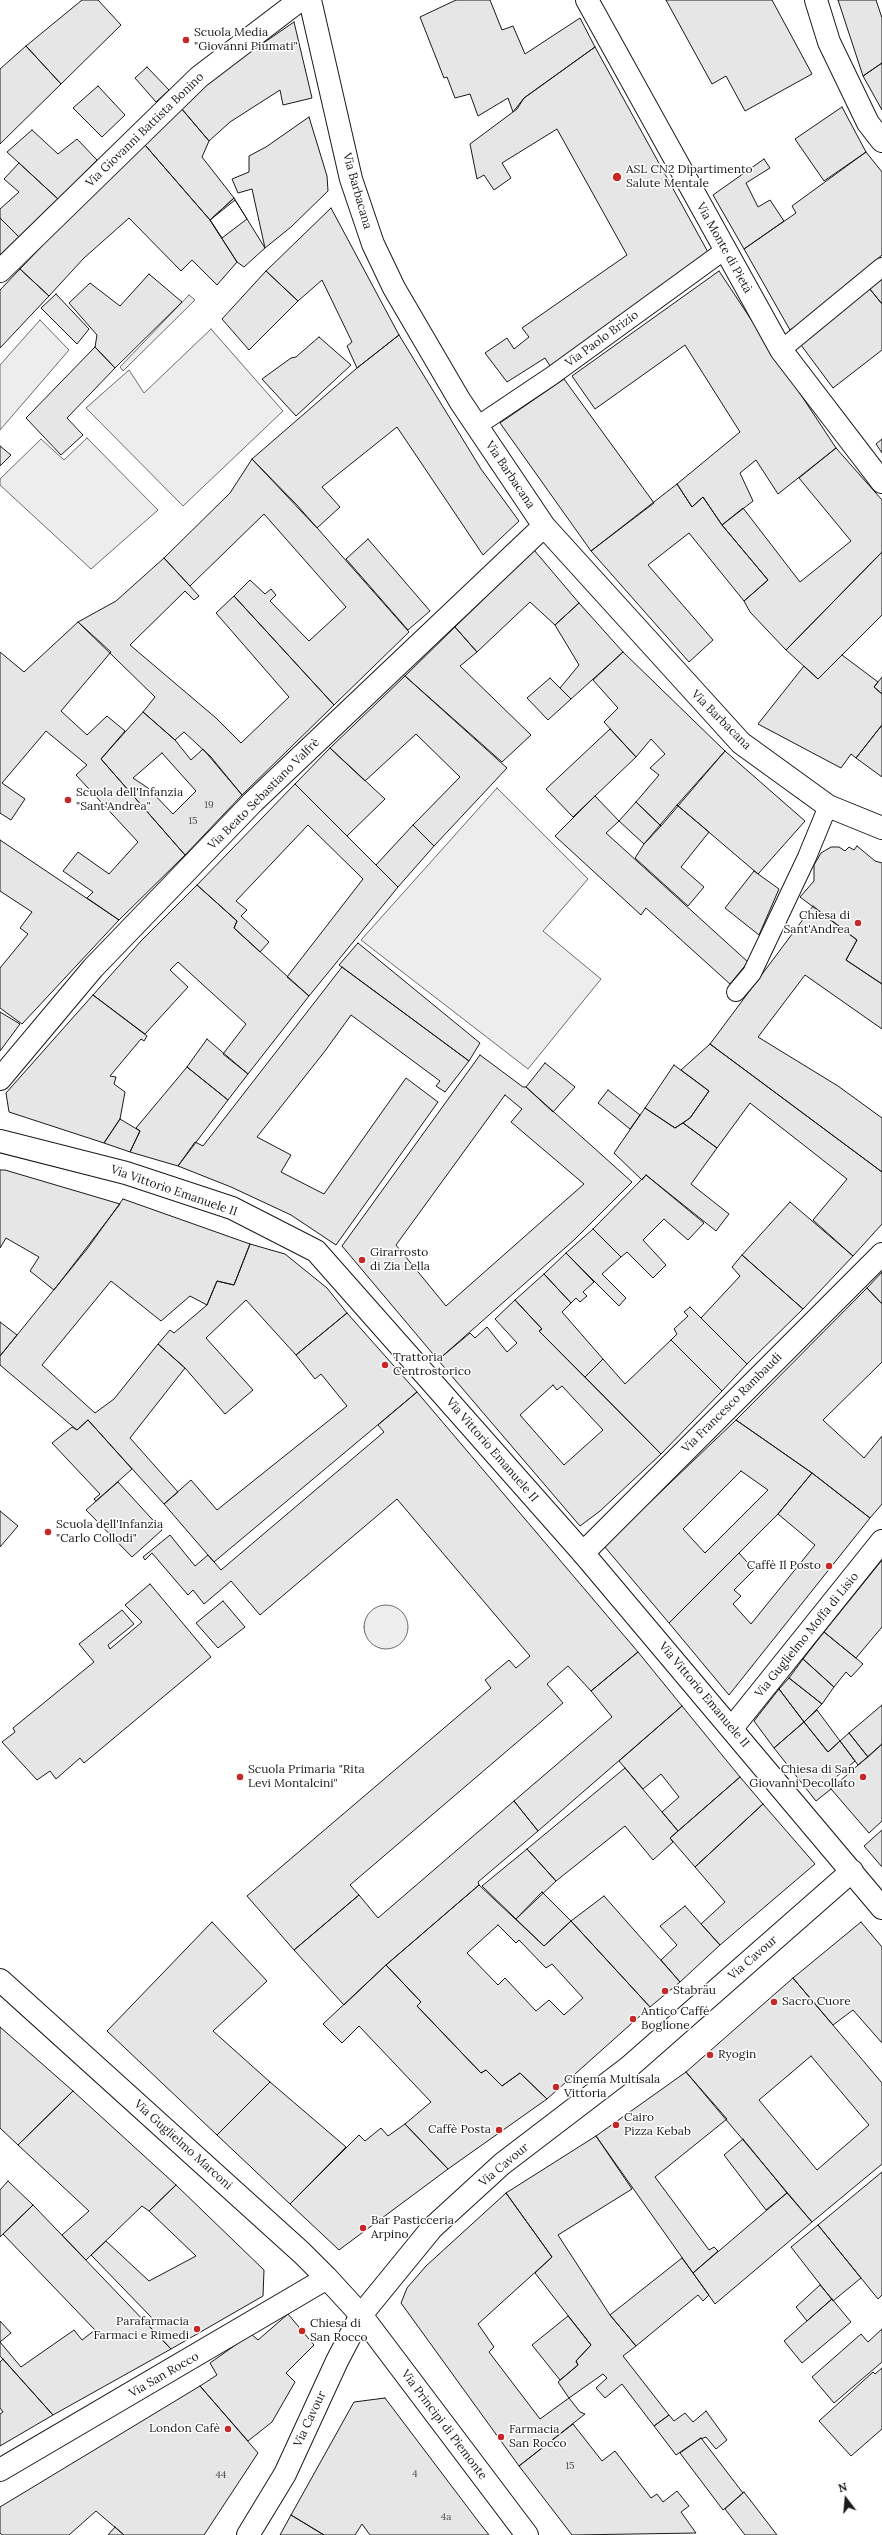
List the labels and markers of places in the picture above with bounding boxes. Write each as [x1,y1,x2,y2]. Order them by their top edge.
place label: Scuola Media "Giovanni Piumati" [194,26,298,54]
marker: Scuola Media "Giovanni Piumati" [181,35,191,45]
place label: ASL CN2 Dipartimento Salute Mentale [626,163,753,191]
marker: ASL CN2 Dipartimento Salute Mentale [611,171,623,183]
place label: Scuola dell'Infanzia "Sant'Andrea" [76,786,183,814]
marker: Scuola dell'Infanzia "Sant'Andrea" [63,795,73,805]
place label: Chiesa di Sant'Andrea [784,909,850,937]
marker: Chiesa di Sant'Andrea [853,918,863,928]
place label: Girarrosto di Zia Lella [370,1246,430,1274]
marker: Girarrosto di Zia Lella [357,1255,367,1265]
place label: Trattoria Centrostorico [393,1351,471,1379]
marker: Trattoria Centrostorico [380,1360,390,1370]
place label: Scuola dell'Infanzia "Carlo Collodi" [56,1518,163,1546]
marker: Scuola dell'Infanzia "Carlo Collodi" [43,1527,53,1537]
place label: Caffè Il Posto [747,1559,821,1573]
marker: Caffè Il Posto [824,1561,834,1571]
place label: Scuola Primaria "Rita Levi Montalcini" [248,1763,365,1791]
place label: Chiesa di San Giovanni Decollato [749,1763,855,1791]
marker: Scuola Primaria "Rita Levi Montalcini" [235,1772,245,1782]
marker: Chiesa di San Giovanni Decollato [858,1772,868,1782]
place label: Stabräu [673,1984,716,1998]
marker: Stabräu [660,1986,670,1996]
place label: Sacro Cuore [782,1995,851,2009]
marker: Sacro Cuore [769,1997,779,2007]
place label: Antico Caffé Boglione [641,2005,709,2033]
marker: Antico Caffé Boglione [628,2014,638,2024]
place label: Ryogin [718,2048,756,2062]
marker: Ryogin [705,2050,715,2060]
place label: Cinema Multisala Vittoria [564,2073,660,2101]
marker: Cinema Multisala Vittoria [551,2082,561,2092]
place label: Cairo Pizza Kebab [624,2111,691,2139]
marker: Cairo Pizza Kebab [611,2120,621,2130]
place label: Caffè Posta [428,2123,491,2137]
marker: Caffè Posta [494,2125,504,2135]
place label: Bar Pasticceria Arpino [371,2214,454,2242]
marker: Bar Pasticceria Arpino [358,2223,368,2233]
place label: Parafarmacia Farmaci e Rimedi [93,2315,189,2343]
place label: Chiesa di San Rocco [310,2317,368,2345]
marker: Parafarmacia Farmaci e Rimedi [192,2324,202,2334]
marker: Chiesa di San Rocco [297,2326,307,2336]
place label: London Cafè [149,2422,220,2436]
place label: Farmacia San Rocco [509,2423,567,2451]
marker: London Cafè [223,2424,233,2434]
marker: Farmacia San Rocco [496,2432,506,2442]

